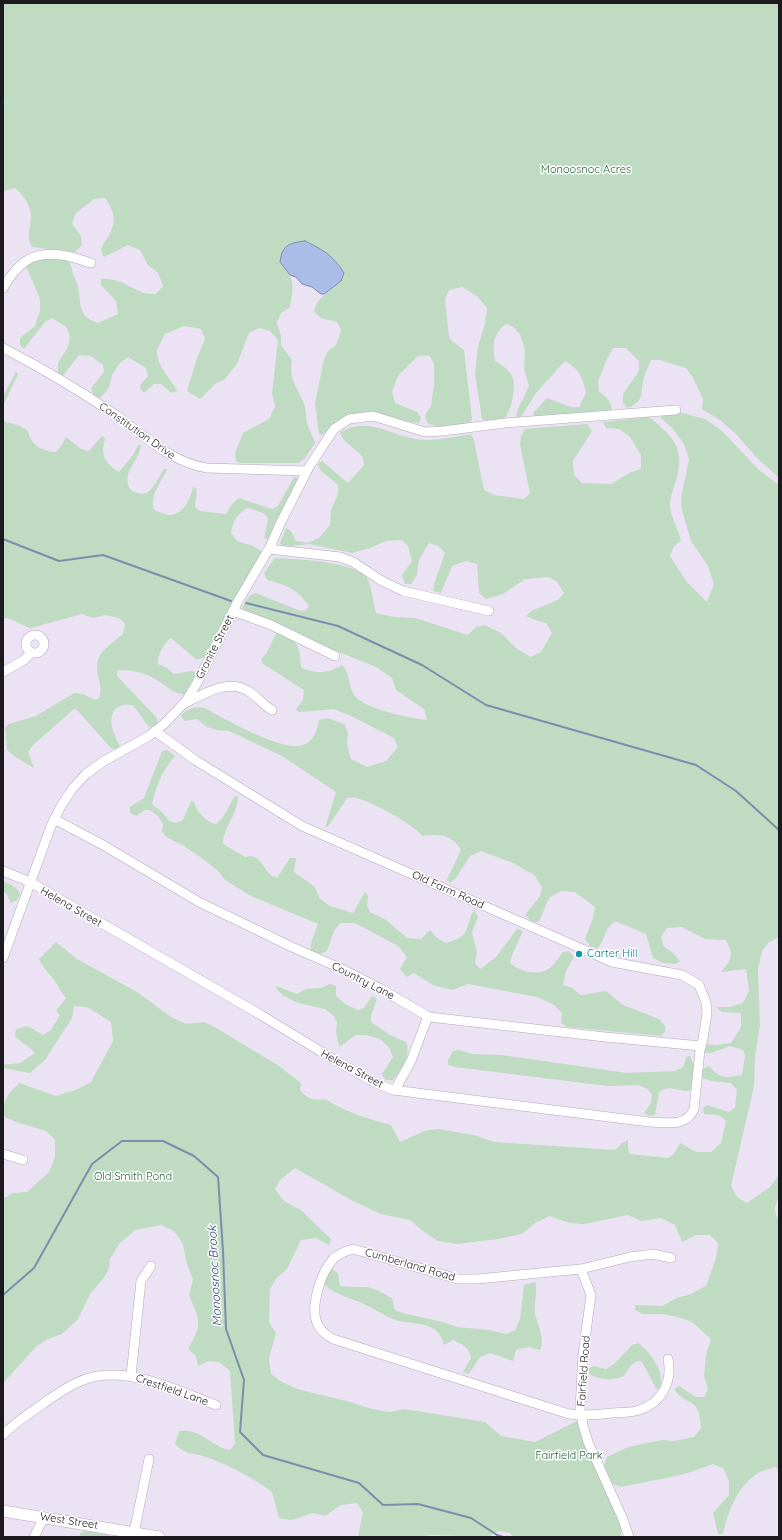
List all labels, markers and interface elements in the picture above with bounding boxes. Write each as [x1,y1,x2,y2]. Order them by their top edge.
park label: Monoosnoc Acres [541,163,631,177]
street label: Constitution Drive [96,400,178,462]
street label: Granite Street [193,613,237,681]
street label: Old Farm Road [410,868,486,912]
street label: Helena Street [38,884,104,930]
place label: Carter Hill [587,947,638,961]
marker: Carter Hill [574,949,584,959]
street label: Country Lane [329,960,397,1002]
street label: Helena Street [319,1047,385,1091]
park label: Old Smith Pond [94,1170,172,1184]
water label: Monoosnoc Brook [205,1225,225,1327]
street label: Cumberland Road [363,1246,457,1284]
street label: Fairfield Road [575,1335,593,1407]
street label: Crestfield Lane [134,1371,210,1409]
park label: Fairfield Park [535,1449,603,1463]
street label: West Street [39,1510,99,1532]

